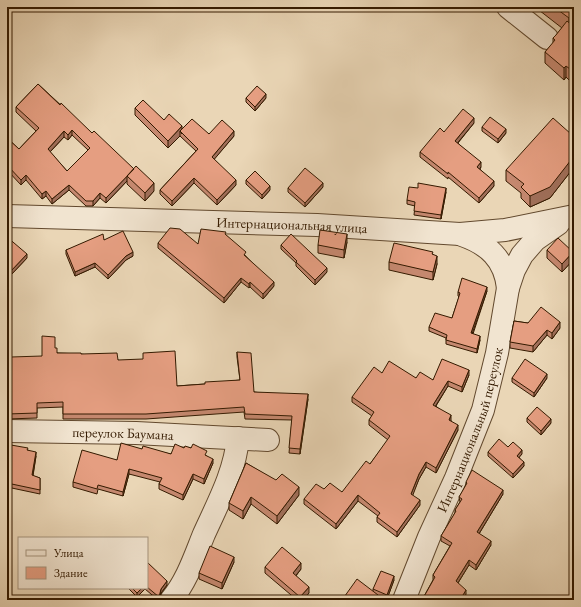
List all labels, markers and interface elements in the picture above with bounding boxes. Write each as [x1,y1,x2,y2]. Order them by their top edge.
street label: Интернациональная улица [216,213,368,237]
street label: Интернациональный переулок [433,346,507,515]
street label: переулок Баумана [72,423,174,444]
legend [18,537,148,589]
text: Улица [53,545,84,561]
text: Здание [54,565,88,581]

